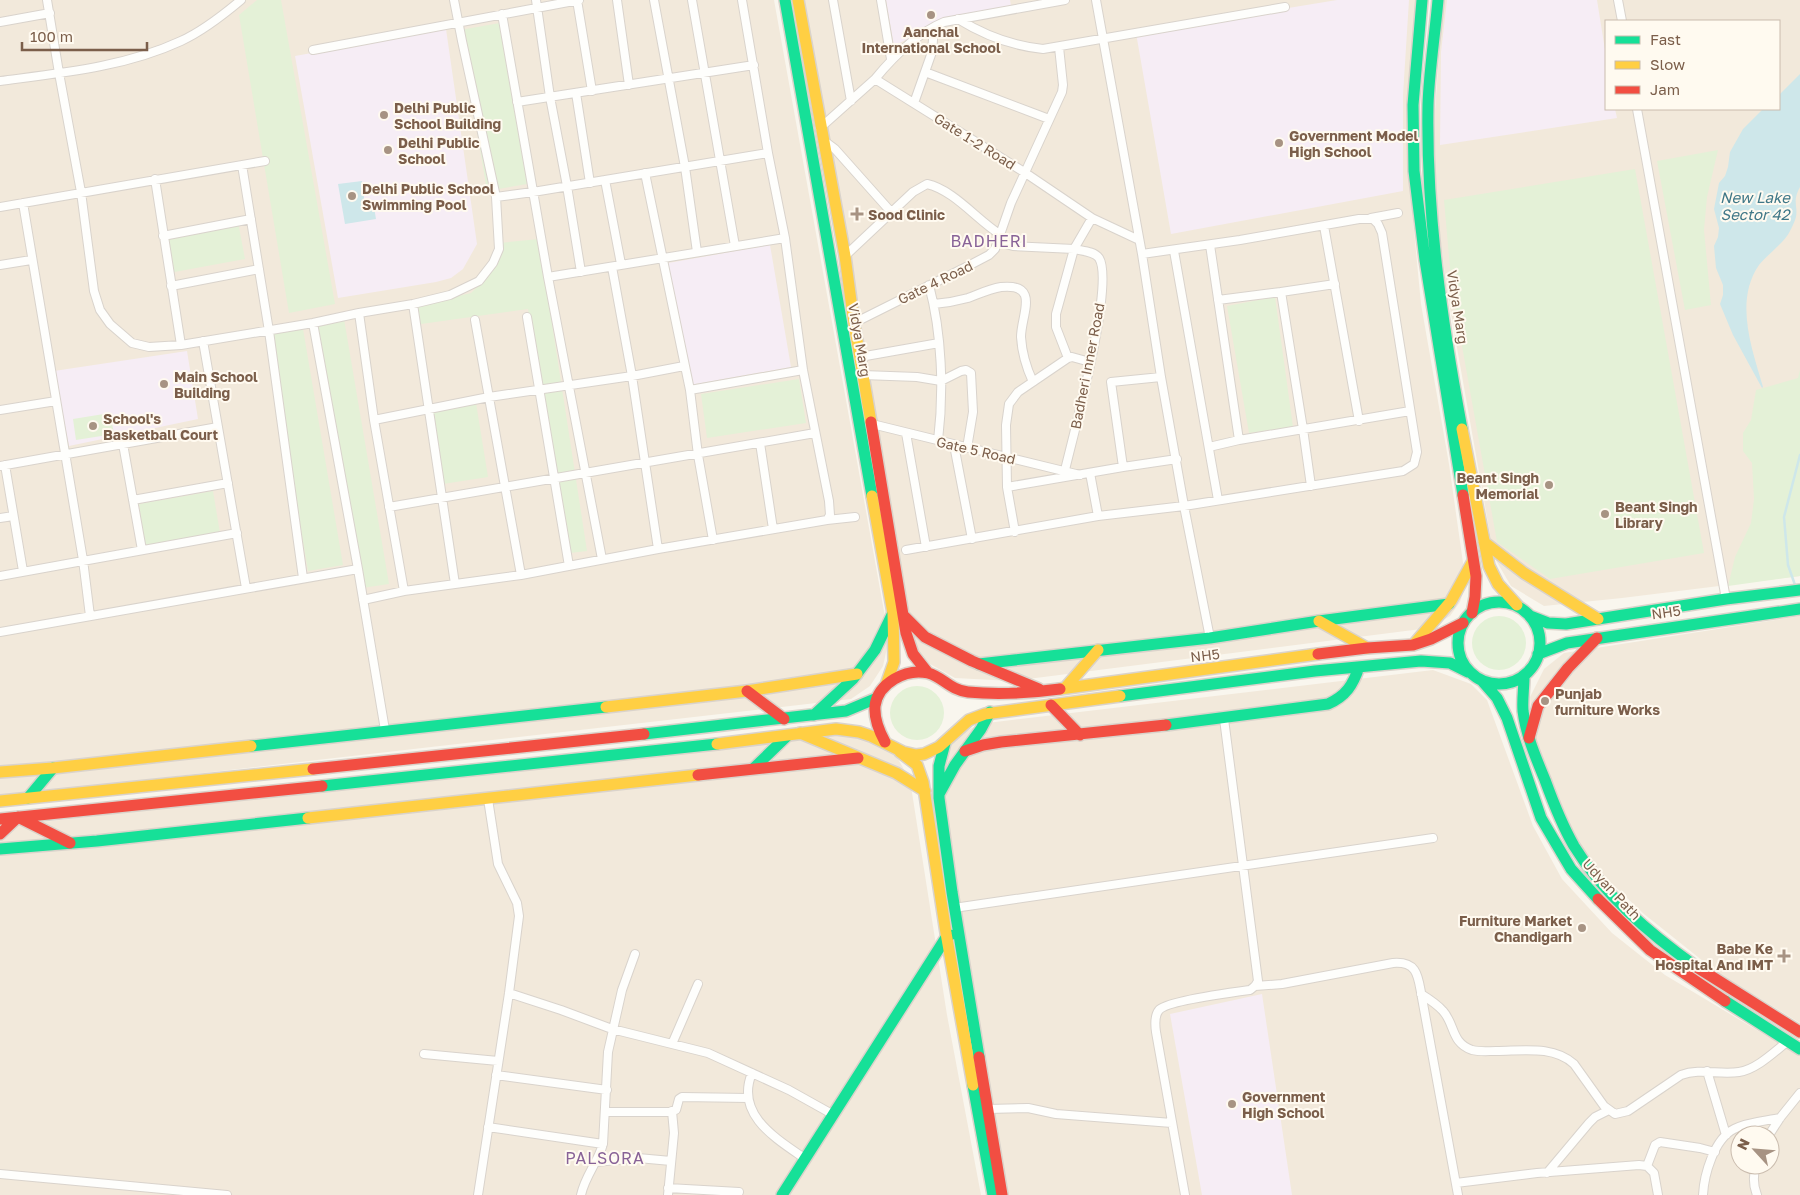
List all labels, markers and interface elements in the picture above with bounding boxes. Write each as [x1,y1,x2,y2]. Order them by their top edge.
marker: Aanchal International School [925,9,937,21]
scale bar [22,20,148,52]
legend [1605,20,1780,110]
place label: Aanchal International School [861,23,1001,56]
text: 100 m [30,27,73,45]
text: Fast [1650,30,1681,48]
text: Slow [1650,55,1685,73]
text: Jam [1650,80,1680,98]
place label: Delhi Public School Building [394,99,501,132]
marker: Delhi Public School Building [378,109,390,121]
street label: Gate 1-2 Road [931,109,1019,173]
place label: Government Model High School [1289,127,1419,160]
place label: Delhi Public School [398,134,480,167]
marker: Government Model High School [1273,137,1285,149]
marker: Delhi Public School [382,144,394,156]
place label: Delhi Public School Swimming Pool [362,180,495,213]
water label: New Lake Sector 42 [1720,188,1791,223]
marker: Delhi Public School Swimming Pool [346,190,358,202]
place label: Sood Clinic [868,206,945,223]
marker: Sood Clinic [850,207,864,221]
district label: BADHERI [950,231,1028,251]
street label: Gate 4 Road [895,257,975,307]
street label: Vidya Marg [1444,269,1472,345]
street label: Badheri Inner Road [1066,301,1108,431]
street label: Vidya Marg [845,302,875,378]
place label: Main School Building [174,368,258,401]
marker: Main School Building [158,378,170,390]
place label: School's Basketball Court [103,410,218,443]
marker: School's Basketball Court [87,420,99,432]
street label: Gate 5 Road [935,433,1017,467]
place label: Beant Singh Memorial [1456,469,1539,502]
marker: Beant Singh Memorial [1543,479,1555,491]
place label: Beant Singh Library [1615,498,1698,531]
marker: Beant Singh Library [1599,508,1611,520]
street label: NH5 [1650,602,1682,622]
street label: NH5 [1189,645,1221,665]
place label: Punjab furniture Works [1555,685,1660,718]
marker: Punjab furniture Works [1539,695,1551,707]
street label: Udyan Path [1579,855,1645,923]
place label: Furniture Market Chandigarh [1459,912,1572,945]
marker: Furniture Market Chandigarh [1576,922,1588,934]
place label: Babe Ke Hospital And IMT [1655,940,1773,973]
marker: Babe Ke Hospital And IMT [1777,949,1791,963]
place label: Government High School [1242,1088,1326,1121]
marker: Government High School [1226,1098,1238,1110]
north arrow [1730,1125,1780,1175]
text: N [1733,1136,1753,1153]
district label: PALSORA [565,1148,645,1168]

